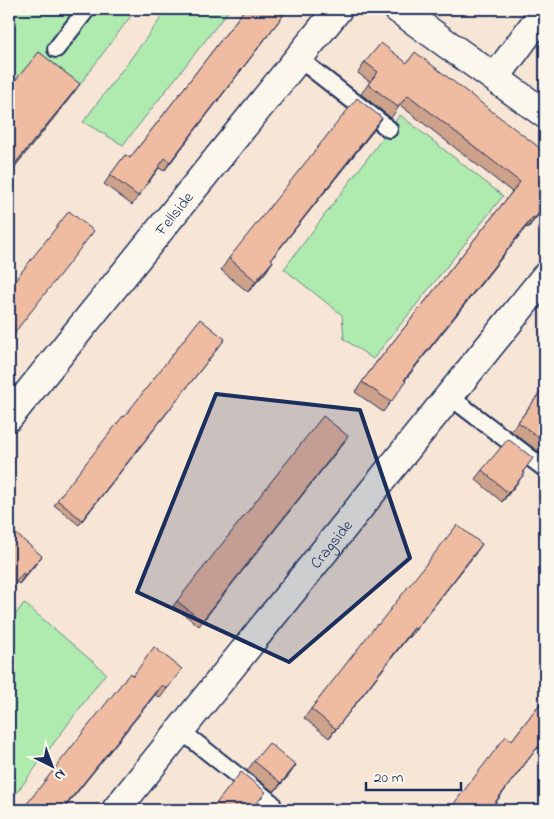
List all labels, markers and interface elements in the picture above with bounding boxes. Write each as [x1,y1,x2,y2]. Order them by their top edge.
street label: Fellside [149,187,201,242]
street label: Cragside [305,515,360,574]
north arrow [28,742,78,792]
scale bar [366,759,462,791]
text: N [49,764,70,786]
text: 20 m [374,767,404,789]

